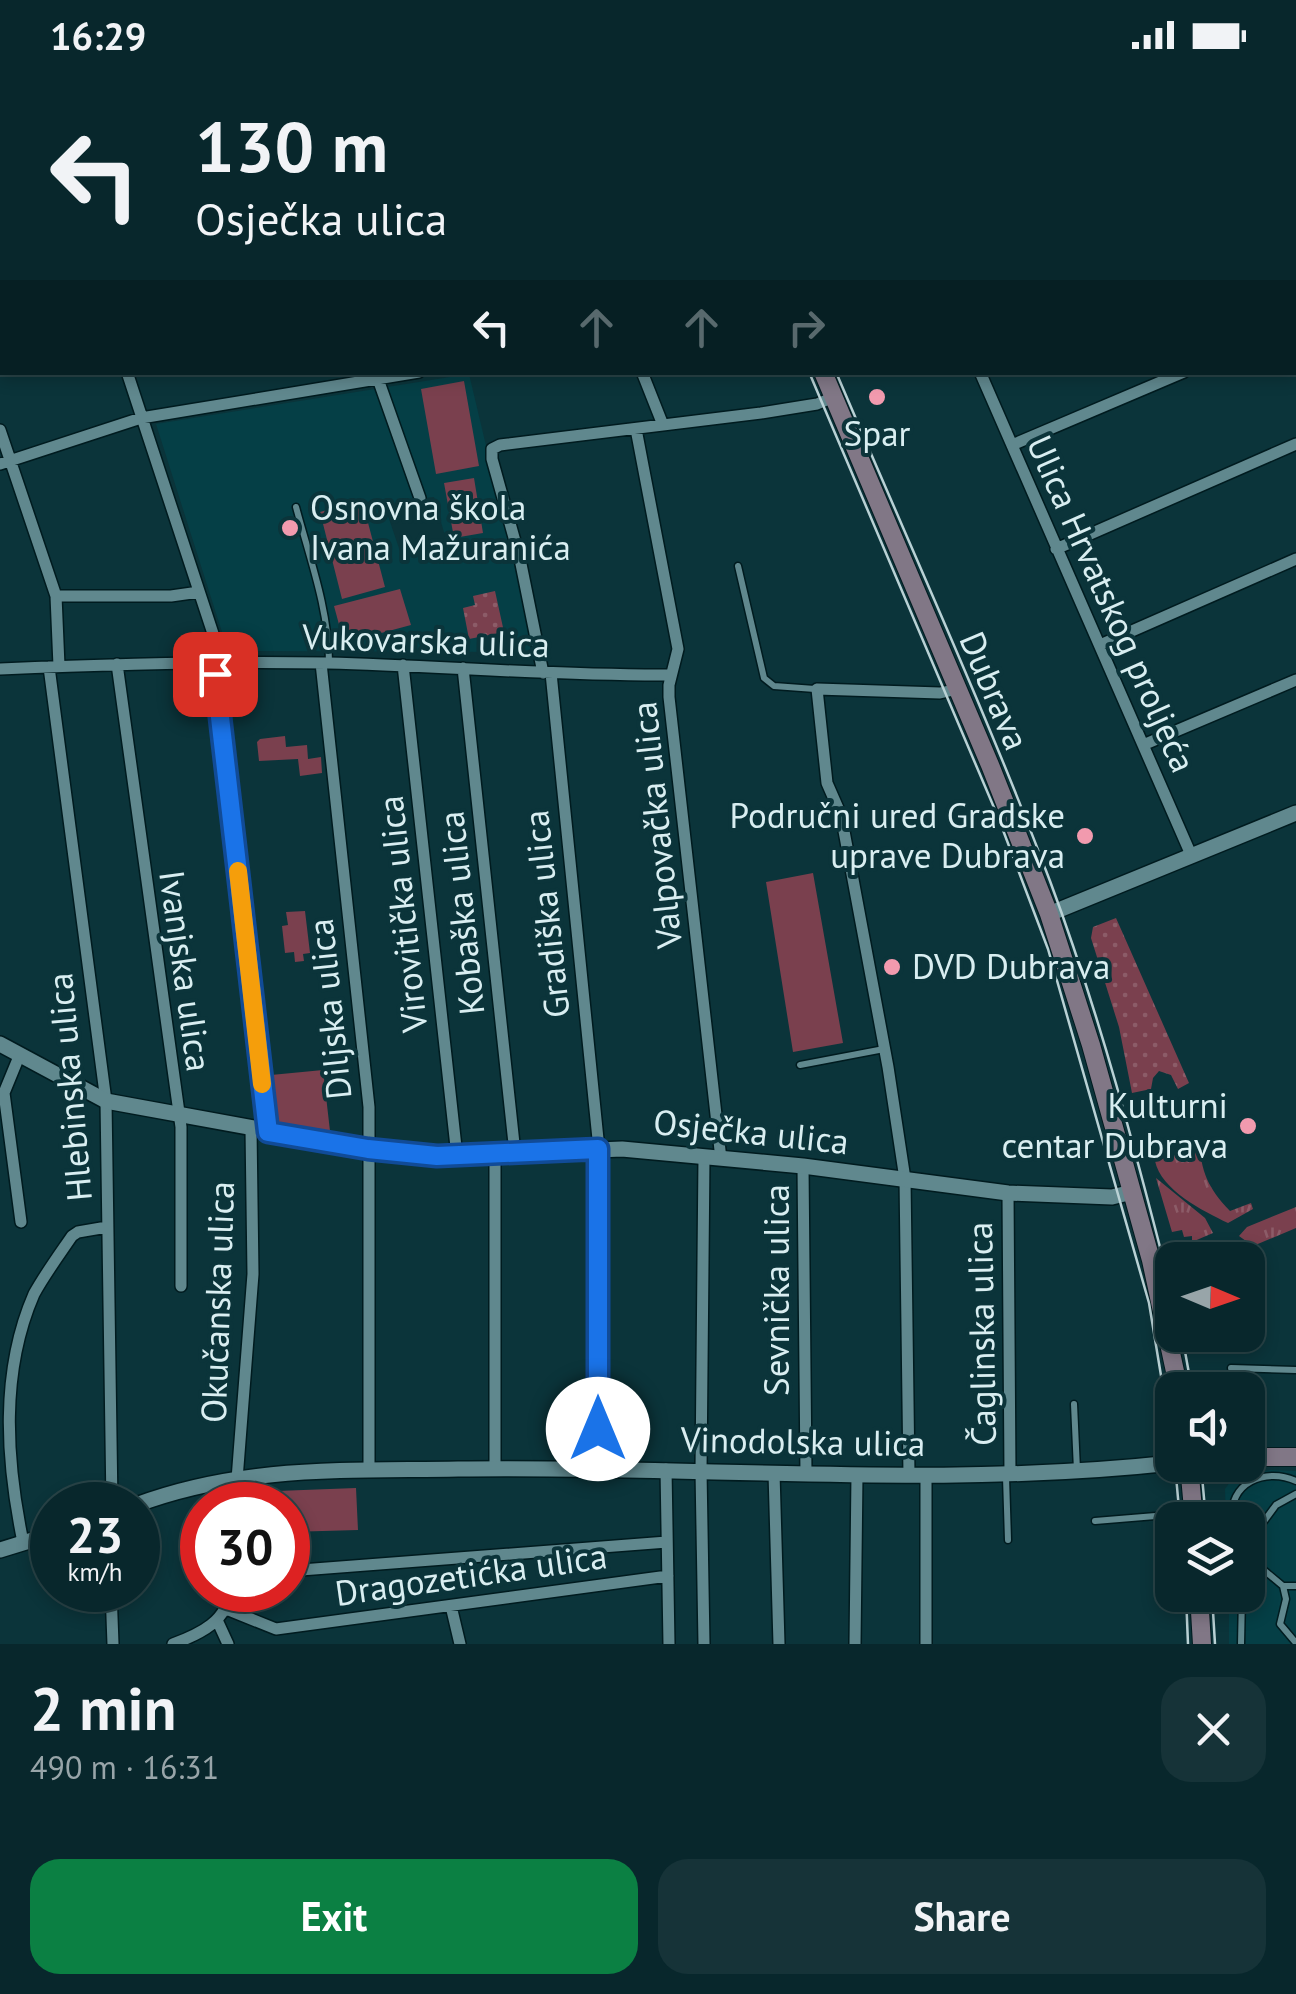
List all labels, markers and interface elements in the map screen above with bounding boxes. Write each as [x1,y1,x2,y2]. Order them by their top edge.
text: 16:29 [50,11,146,60]
text: 130 m [195,101,388,191]
icon: left [30,110,160,240]
text: Osječka ulica [195,189,447,247]
icon: left [464,300,519,355]
icon: ahead [569,300,624,355]
icon: ahead [674,300,729,355]
icon: right [779,300,834,355]
marker: Spar [866,386,888,408]
place label: Spar [844,410,910,456]
street label: Ulica Hrvatskog proljeća [1017,428,1207,779]
place label: Osnovna škola Ivana Mažuranića [310,484,571,570]
marker: Osnovna škola Ivana Mažuranića [279,517,301,539]
street label: Vukovarska ulica [300,613,551,667]
street label: Dubrava [949,624,1040,757]
pin [173,632,258,717]
icon: arrive [188,647,243,702]
street label: Valpovačka ulica [620,699,692,952]
place label: Područni ured Gradske uprave Dubrava [730,792,1065,878]
street label: Virovitička ulica [367,793,437,1036]
street label: Gradiška ulica [512,808,580,1020]
street label: Kobaška ulica [427,809,495,1017]
marker: Područni ured Gradske uprave Dubrava [1074,825,1096,847]
street label: Ivanjska ulica [149,867,223,1074]
street label: Diljska ulica [297,916,361,1102]
place label: DVD Dubrava [912,943,1110,989]
marker: DVD Dubrava [881,956,903,978]
street label: Hlebinska ulica [36,971,102,1203]
place label: Kulturni centar Dubrava [1001,1082,1228,1168]
street label: Osječka ulica [651,1098,851,1164]
marker: Kulturni centar Dubrava [1237,1115,1259,1137]
street label: Okučanska ulica [190,1180,244,1424]
street label: Sevnička ulica [753,1184,799,1396]
street label: Čaglinska ulica [956,1222,1006,1446]
north arrow [1155,1242,1265,1352]
map controls [1155,1242,1265,1612]
button: sound [1155,1372,1265,1482]
position arrow [546,1377,650,1481]
street label: Vinodolska ulica [679,1416,926,1466]
speed limit sign: 30 [180,1482,310,1612]
text: 23 [67,1502,123,1567]
button: layers [1155,1502,1265,1612]
street label: Dragozetićka ulica [332,1532,610,1616]
text: km/h [68,1556,122,1588]
text: 2 min [30,1669,176,1747]
button: close [1161,1677,1266,1782]
text: 490 m · 16:31 [30,1746,219,1788]
button: Exit [30,1859,638,1974]
button: Share [658,1859,1266,1974]

